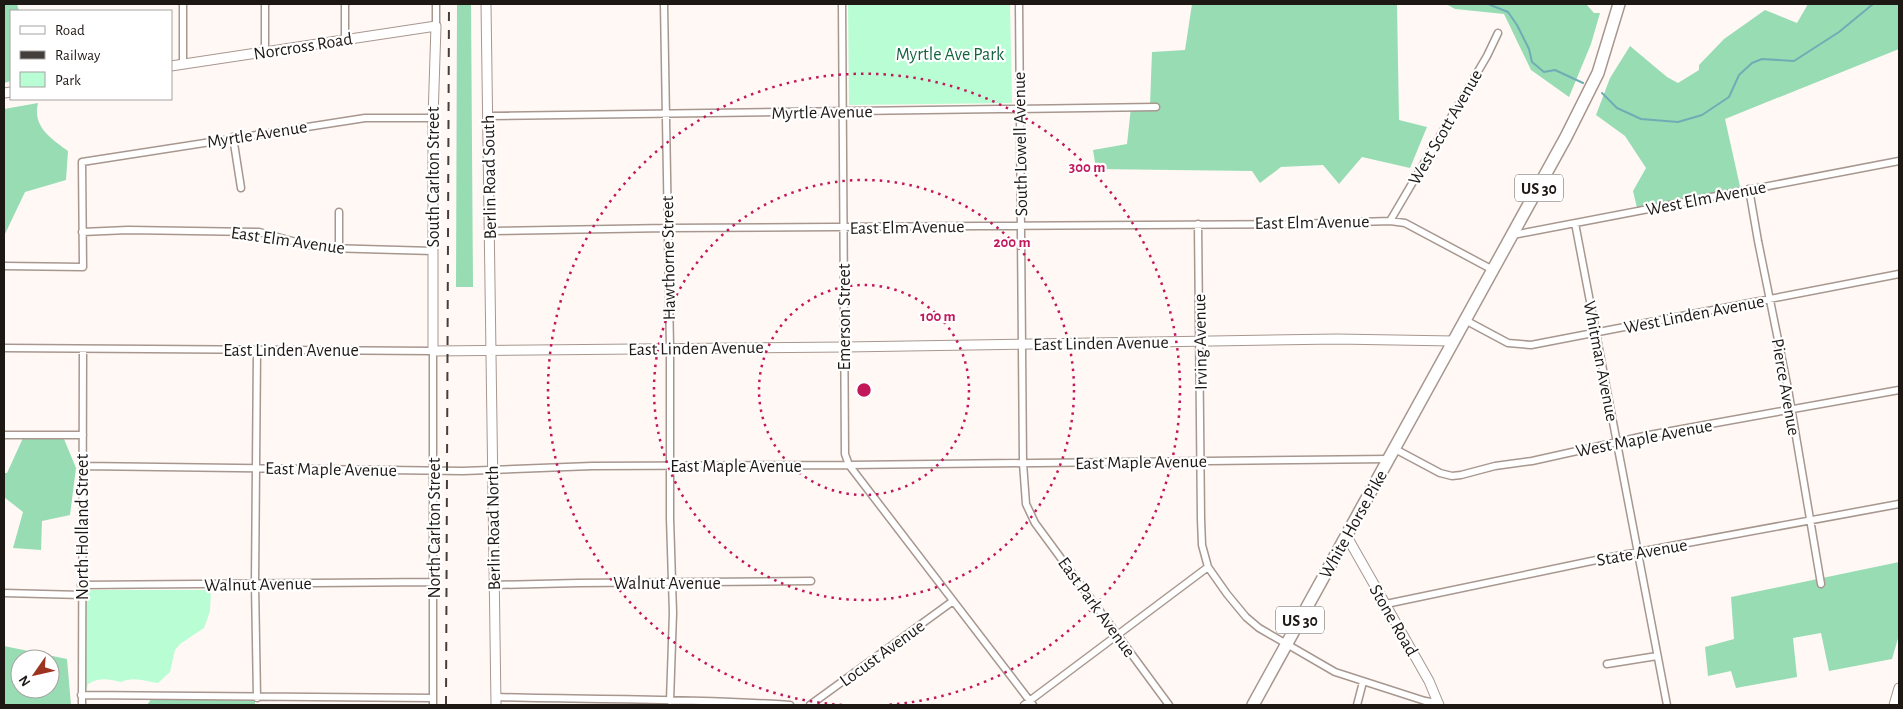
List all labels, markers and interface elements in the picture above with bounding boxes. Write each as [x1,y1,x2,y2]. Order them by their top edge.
legend [10,10,172,100]
text: Road [55,23,85,38]
street label: Norcross Road [252,30,354,64]
park label: Myrtle Ave Park [896,46,1005,64]
text: Railway [55,48,101,63]
street label: West Scott Avenue [1406,67,1486,188]
street label: South Lowell Avenue [1011,72,1031,216]
text: Park [55,73,81,88]
street label: Myrtle Avenue [771,103,873,123]
street label: South Carlton Street [425,106,443,247]
street label: Berlin Road South [480,114,500,239]
street label: Myrtle Avenue [206,118,309,152]
text: 300 m [1069,160,1105,175]
road number: US 30 [1515,174,1563,202]
street label: West Elm Avenue [1645,179,1768,219]
street label: Hawthorne Street [659,195,679,320]
street label: East Elm Avenue [1254,213,1370,233]
street label: East Elm Avenue [849,218,965,238]
street label: East Elm Avenue [230,224,346,258]
text: 200 m [993,235,1031,250]
street label: Emerson Street [836,263,854,370]
street label: West Linden Avenue [1623,293,1766,337]
street label: Irving Avenue [1191,294,1211,390]
street label: Whitman Avenue [1579,299,1621,423]
text: 100 m [920,309,956,324]
street label: East Linden Avenue [1033,334,1169,354]
street label: Pierce Avenue [1768,337,1802,437]
street label: East Linden Avenue [628,339,764,359]
street label: East Linden Avenue [223,342,359,360]
centre of rings [855,381,873,399]
street label: West Maple Avenue [1574,417,1714,461]
street label: East Maple Avenue [1075,453,1207,473]
street label: North Holland Street [74,454,92,600]
street label: North Carlton Street [426,457,444,599]
street label: East Maple Avenue [670,458,802,476]
street label: East Maple Avenue [265,460,397,480]
street label: Berlin Road North [484,465,504,591]
street label: White Horse Pike [1317,467,1391,582]
street label: State Avenue [1595,536,1689,570]
street label: East Park Avenue [1054,554,1138,661]
street label: Walnut Avenue [204,575,312,595]
street label: Walnut Avenue [613,575,721,593]
street label: Stone Road [1366,582,1421,659]
road number: US 30 [1276,606,1324,634]
street label: Locust Avenue [837,617,928,690]
north arrow [10,649,60,699]
text: N [17,673,34,689]

